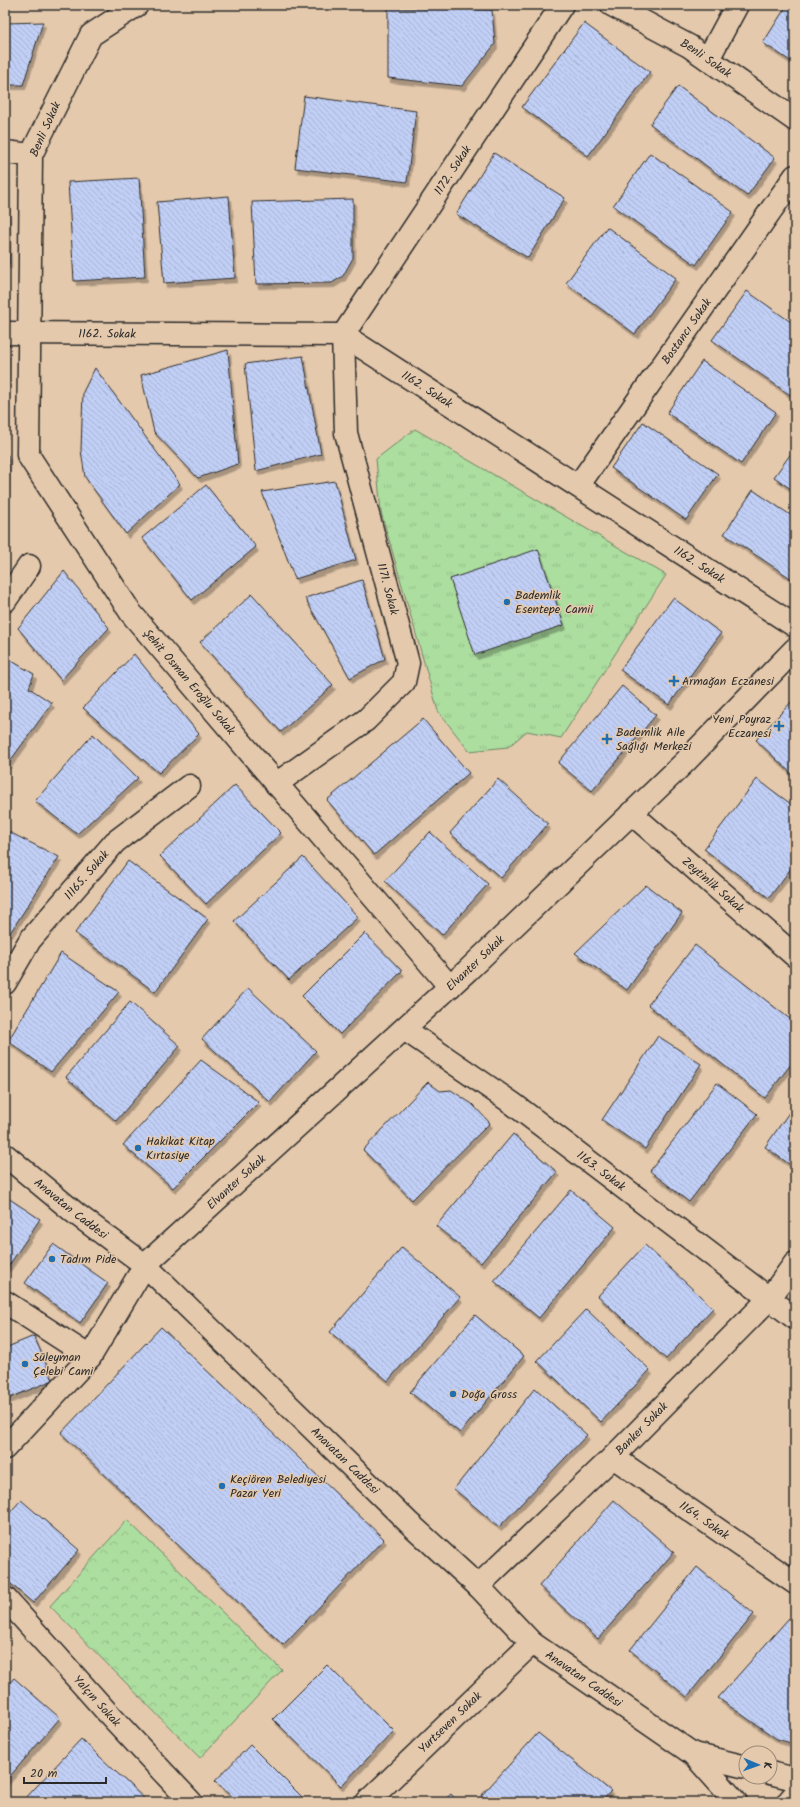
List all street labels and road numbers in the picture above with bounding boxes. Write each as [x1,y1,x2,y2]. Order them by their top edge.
street label: Benli Sokak [677,34,736,83]
street label: Benli Sokak [25,98,66,160]
street label: 1172. Sokak [429,141,477,199]
street label: Bostancı Sokak [657,294,717,368]
street label: 1162. Sokak [78,324,136,344]
street label: 1162. Sokak [397,366,456,413]
street label: 1162. Sokak [670,541,729,589]
street label: 1171. Sokak [371,561,404,618]
street label: Şehit Osman Eroğlu Sokak [139,625,240,739]
street label: 11165. Sokak [60,846,114,904]
street label: Zeytinlik Sokak [677,852,749,918]
street label: Elvanter Sokak [442,931,509,996]
street label: 1163. Sokak [572,1146,630,1196]
street label: Elvanter Sokak [202,1150,271,1214]
street label: Anavatan Caddesi [29,1174,113,1245]
street label: Banker Sokak [611,1397,673,1460]
street label: Anavatan Caddesi [306,1423,384,1500]
street label: 1164. Sokak [675,1496,733,1545]
street label: Anavatan Caddesi [541,1646,627,1713]
street label: Yalçın Sokak [68,1671,125,1732]
street label: Yurtseven Sokak [414,1687,487,1758]

